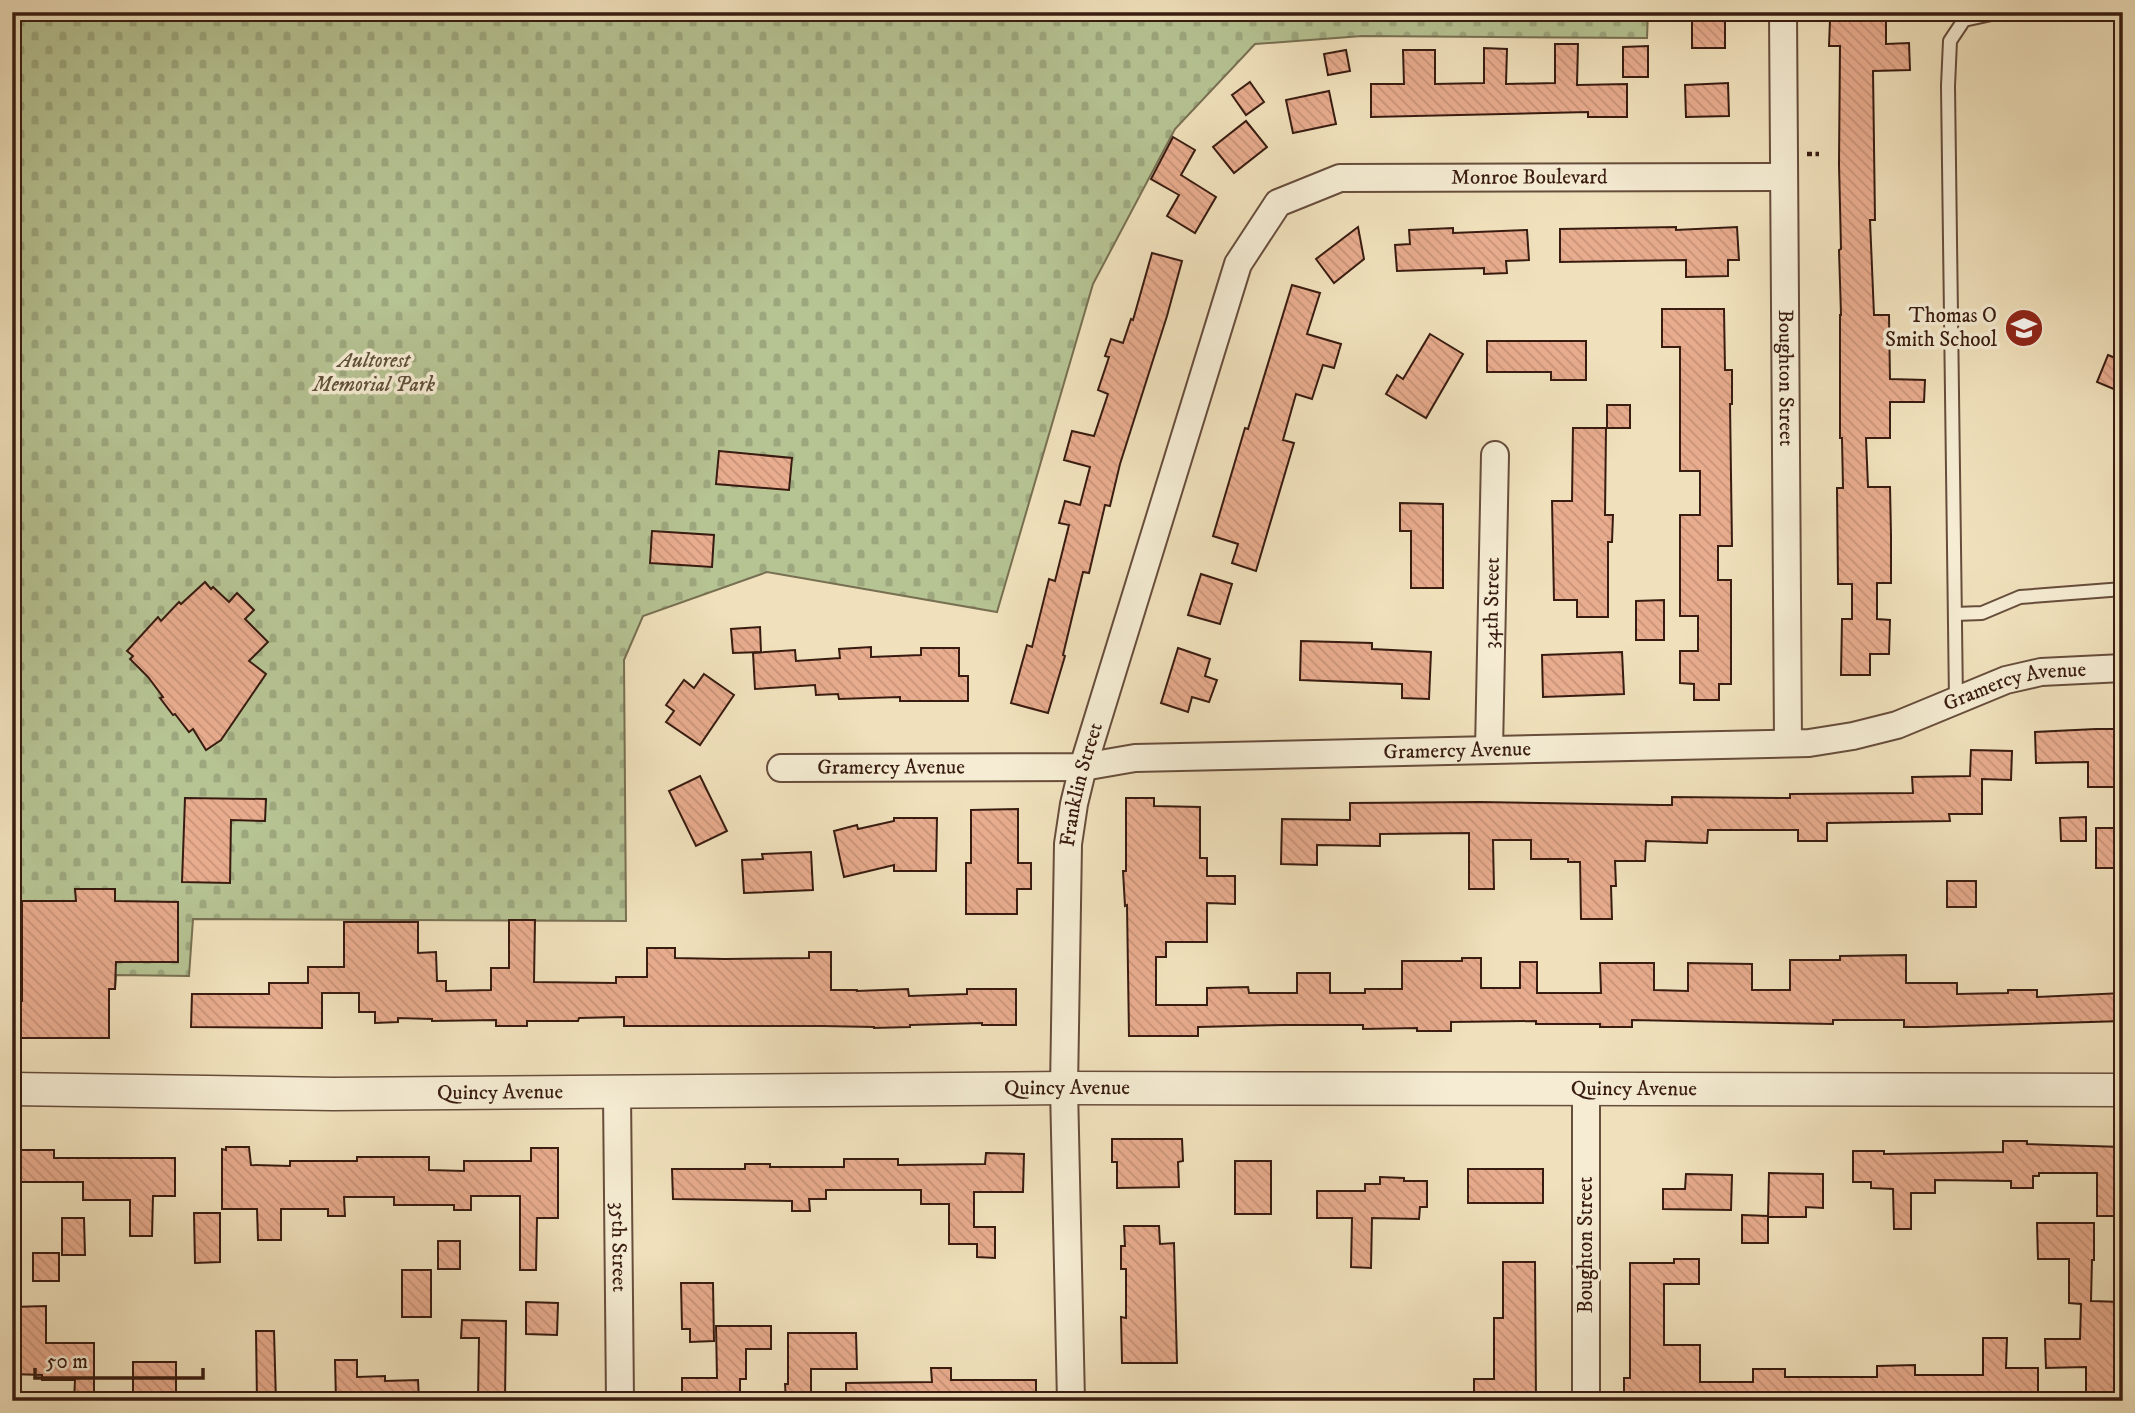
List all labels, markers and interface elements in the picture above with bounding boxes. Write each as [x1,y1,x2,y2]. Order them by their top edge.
street label: Monroe Boulevard [1451,164,1608,191]
place label: Thomas O Smith School [1885,303,1998,353]
school or university icon: Thomas O Smith School [2003,307,2045,349]
street label: Boughton Street [1772,309,1799,447]
park label: Aultorest Memorial Park [311,348,435,398]
street label: 34th Street [1478,557,1506,649]
street label: Gramercy Avenue [1939,657,2087,717]
street label: Franklin Street [1055,719,1109,848]
street label: Gramercy Avenue [1383,736,1532,765]
street label: Gramercy Avenue [817,754,965,781]
street label: Quincy Avenue [1004,1075,1130,1101]
street label: Quincy Avenue [1571,1076,1697,1102]
street label: Quincy Avenue [437,1079,563,1106]
street label: Boughton Street [1573,1176,1599,1313]
street label: 35th Street [605,1202,632,1293]
scale bar [35,1336,203,1380]
text: 50 m [46,1349,88,1375]

